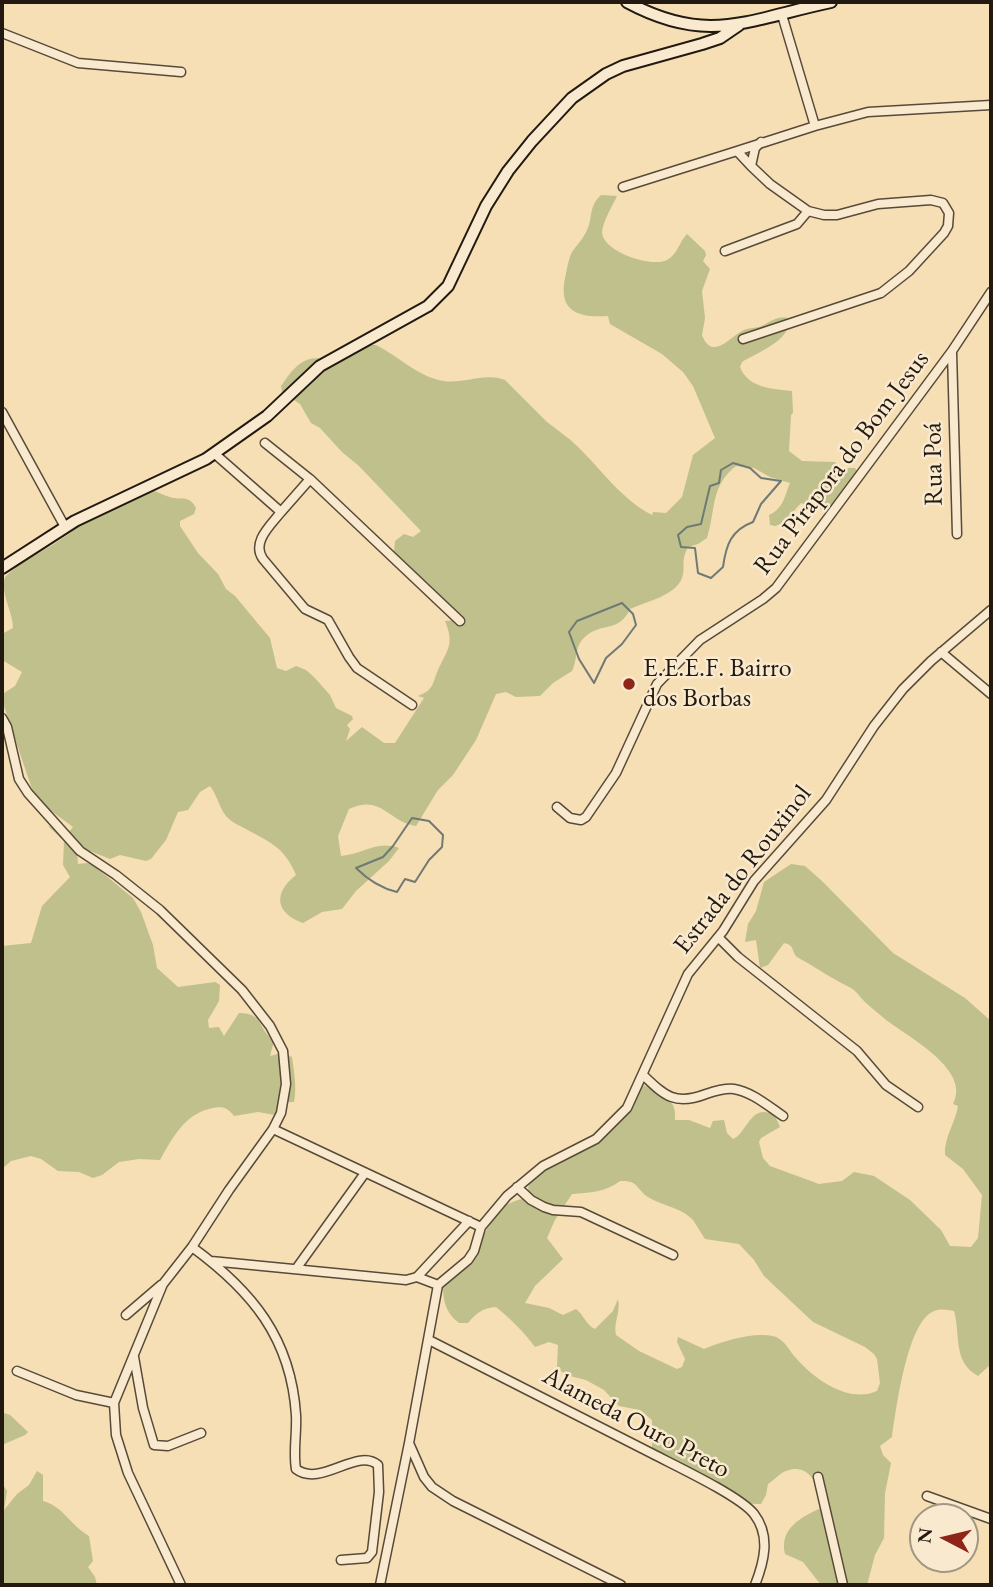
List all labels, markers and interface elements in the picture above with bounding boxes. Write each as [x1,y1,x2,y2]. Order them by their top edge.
street label: Rua Pirapora do Bom Jesus [748,345,936,581]
street label: Rua Poá [918,422,950,506]
place label: E.E.E.F. Bairro dos Borbas [643,653,792,714]
marker: E.E.E.F. Bairro dos Borbas [621,676,637,692]
street label: Estrada do Rouxinol [667,779,819,961]
street label: Alameda Ouro Preto [537,1360,735,1486]
north arrow [909,1503,979,1573]
text: N [911,1526,938,1545]

